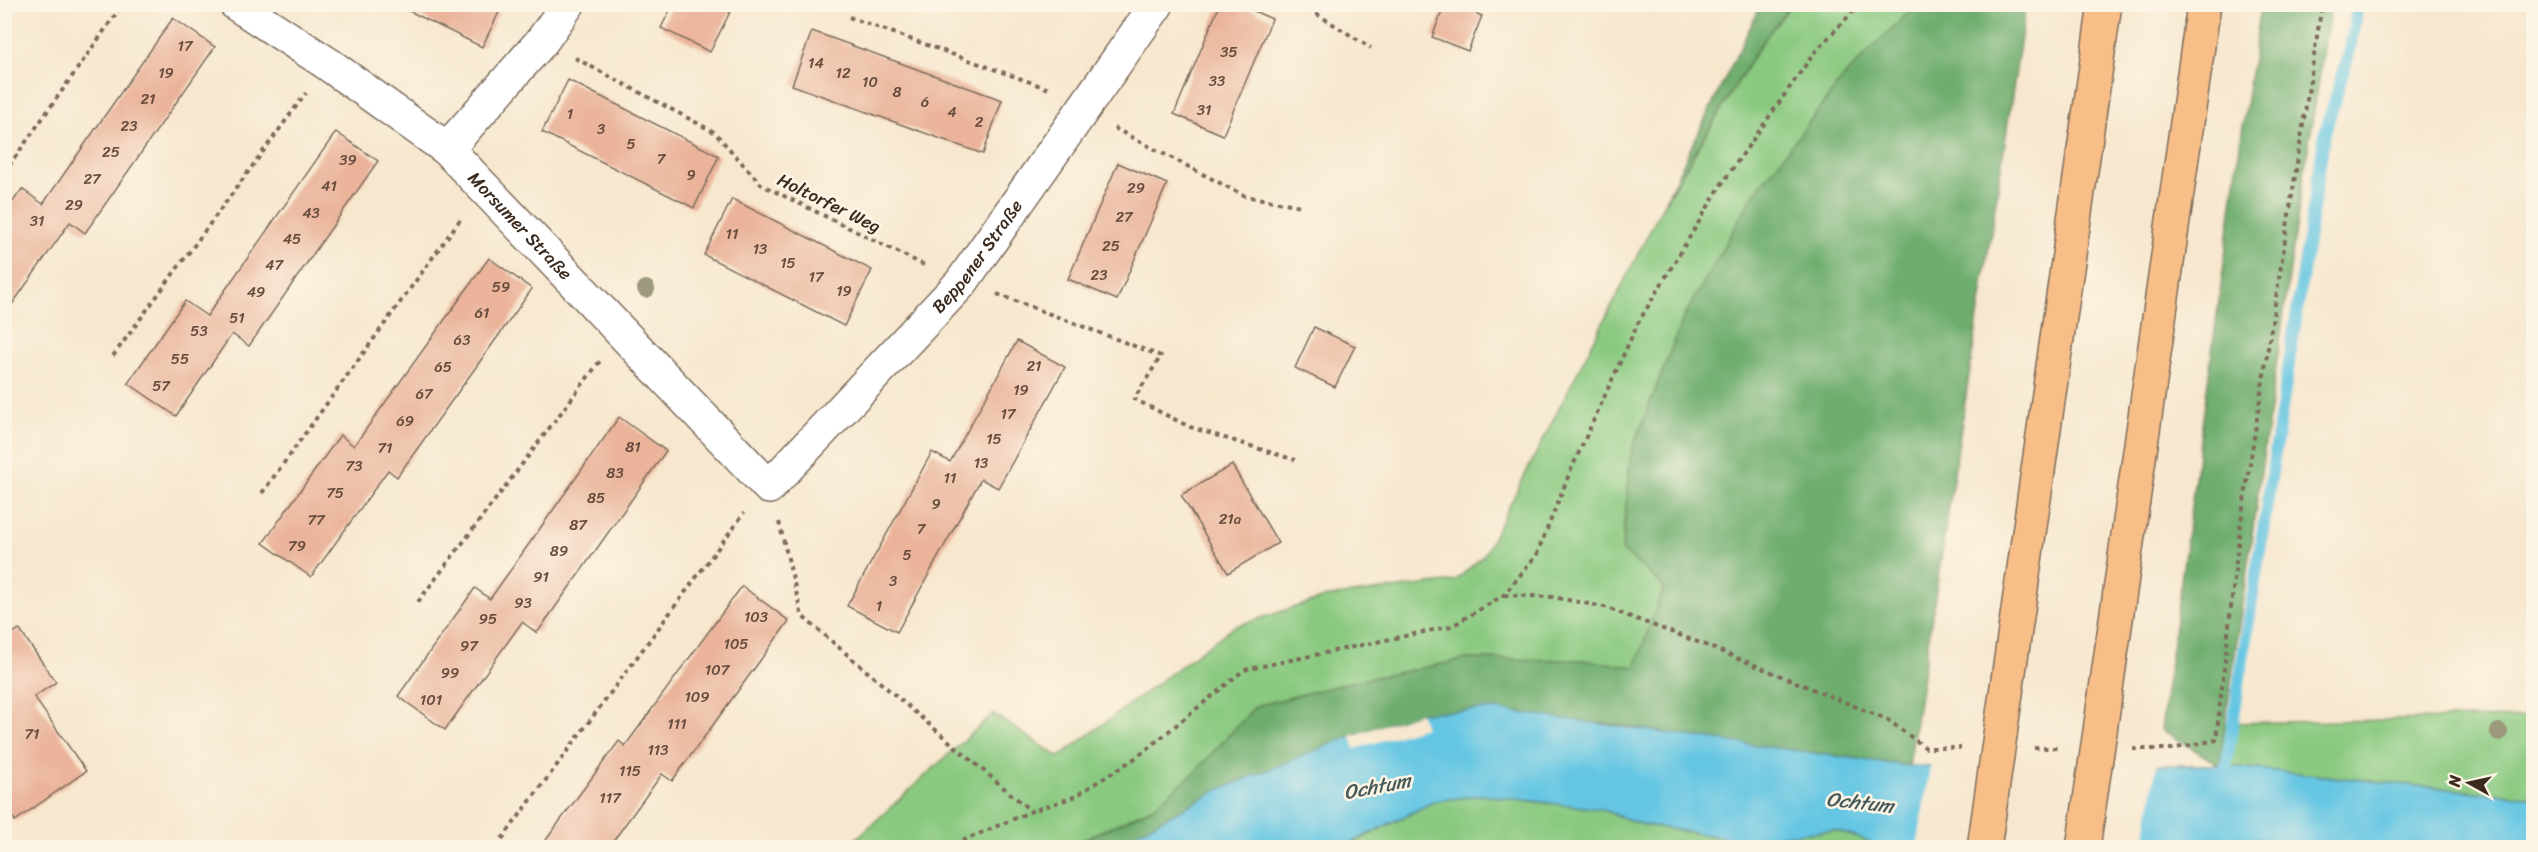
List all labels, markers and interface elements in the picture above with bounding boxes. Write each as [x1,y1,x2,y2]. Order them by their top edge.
house number: 17 [177,33,194,59]
house number: 35 [1220,39,1238,65]
house number: 14 [808,50,824,76]
house number: 19 [158,60,174,86]
house number: 12 [835,60,851,86]
house number: 33 [1209,68,1225,94]
house number: 10 [862,69,878,95]
house number: 8 [892,79,902,105]
house number: 21 [140,86,156,112]
house number: 6 [921,89,929,115]
house number: 31 [1197,97,1211,123]
house number: 4 [947,99,957,125]
house number: 1 [567,101,573,127]
house number: 2 [975,109,984,135]
house number: 23 [121,113,137,139]
house number: 3 [597,116,605,142]
house number: 5 [626,131,636,157]
house number: 25 [102,139,120,165]
house number: 7 [657,146,667,172]
house number: 39 [339,147,357,173]
house number: 9 [686,162,696,188]
street label: Morsumer Straße [460,164,580,288]
street label: Holtorfer Weg [771,164,887,242]
house number: 27 [83,166,102,192]
house number: 41 [321,173,337,199]
house number: 29 [1127,175,1145,201]
house number: 29 [65,192,83,218]
street label: Beppener Straße [924,193,1031,321]
house number: 43 [302,200,320,226]
house number: 27 [1115,204,1134,230]
house number: 31 [30,208,44,234]
house number: 11 [726,221,738,247]
house number: 45 [283,226,301,252]
house number: 25 [1102,233,1120,259]
house number: 13 [753,236,767,262]
house number: 15 [780,250,796,276]
house number: 47 [265,252,284,278]
house number: 23 [1091,262,1107,288]
house number: 17 [808,264,825,290]
house number: 59 [492,274,510,300]
house number: 19 [836,278,852,304]
house number: 49 [247,279,265,305]
house number: 61 [475,300,489,326]
house number: 51 [229,305,245,331]
house number: 53 [190,318,208,344]
house number: 63 [454,327,470,353]
house number: 55 [171,346,189,372]
house number: 21 [1026,353,1042,379]
house number: 65 [434,354,452,380]
house number: 57 [152,373,171,399]
house number: 19 [1013,377,1029,403]
house number: 67 [415,381,434,407]
house number: 17 [1000,401,1017,427]
house number: 69 [396,408,414,434]
house number: 15 [986,426,1002,452]
house number: 81 [625,434,641,460]
house number: 71 [377,435,393,461]
house number: 13 [974,450,988,476]
house number: 73 [346,453,362,479]
house number: 83 [606,460,624,486]
house number: 11 [944,465,956,491]
house number: 75 [326,480,344,506]
house number: 85 [587,485,605,511]
house number: 9 [931,491,941,517]
house number: 21a [1219,506,1242,532]
house number: 77 [307,507,326,533]
house number: 87 [569,512,588,538]
house number: 7 [917,516,927,542]
house number: 79 [288,533,306,559]
house number: 89 [550,538,568,564]
house number: 5 [902,542,912,568]
house number: 91 [533,564,549,590]
house number: 3 [889,568,897,594]
house number: 93 [514,590,532,616]
house number: 1 [876,593,882,619]
house number: 103 [744,604,768,630]
house number: 95 [479,606,497,632]
house number: 105 [723,631,749,657]
house number: 97 [460,633,479,659]
house number: 107 [705,657,731,683]
house number: 99 [441,660,459,686]
house number: 109 [684,684,710,710]
house number: 101 [420,687,442,713]
house number: 111 [667,711,687,737]
house number: 71 [24,721,40,747]
house number: 113 [647,737,669,763]
north arrow [2439,753,2499,813]
house number: 115 [619,758,641,784]
water label: Ochtum [1341,762,1416,810]
text: N [2439,773,2470,789]
water label: Ochtum [1825,782,1898,824]
house number: 117 [599,785,622,811]

